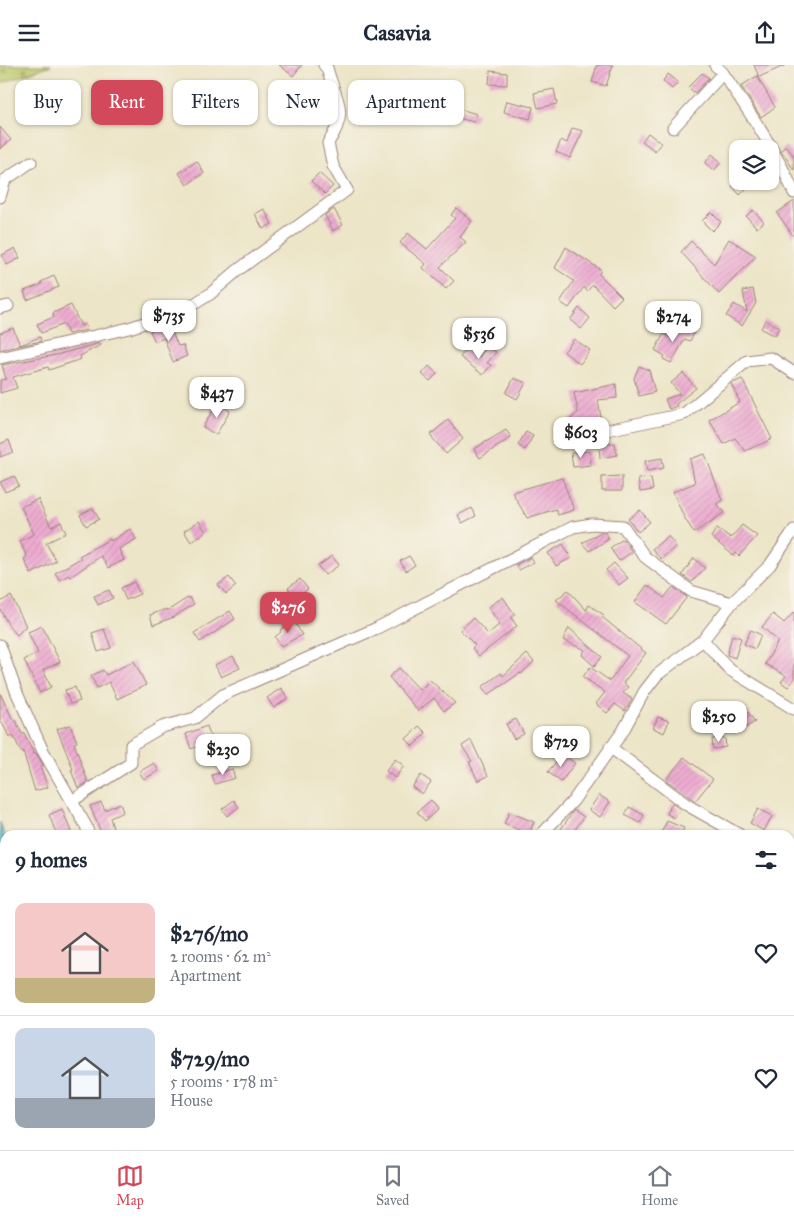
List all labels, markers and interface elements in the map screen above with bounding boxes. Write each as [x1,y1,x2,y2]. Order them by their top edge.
icon: menu [15,19,43,47]
text: Casavia [363,19,431,46]
icon: share [751,19,779,47]
chip: Buy [15,80,81,125]
chip: Rent [91,80,163,125]
chip: Filters [173,80,258,125]
chip: New [268,80,338,125]
chip: Apartment [348,80,464,125]
map controls [729,140,779,190]
button: layers [729,140,779,190]
pin: $735 [139,299,199,342]
pin: $274 [643,301,703,343]
text: $735 [153,306,185,325]
text: $274 [656,307,690,326]
pin: $536 [449,317,509,360]
text: $536 [463,324,495,343]
pin: $437 [187,377,247,419]
text: $437 [200,383,234,402]
pin: $603 [551,417,611,459]
text: $603 [564,423,598,442]
pin: $276 [258,591,318,634]
text: $276 [271,598,305,617]
pin: $250 [689,701,749,743]
text: $250 [702,707,736,726]
pin: $729 [531,725,591,768]
text: $729 [544,732,578,751]
pin: $230 [193,733,253,776]
text: $230 [206,740,240,759]
icon: filters [752,846,780,874]
text: 9 homes [15,847,87,873]
text: $276/mo [170,921,248,947]
icon: home [55,923,115,983]
icon: heart [752,939,780,967]
text: 2 rooms · 62 m² [170,947,271,966]
text: Apartment [170,966,242,985]
text: $729/mo [170,1046,249,1072]
icon: home [55,1048,115,1108]
icon: heart [752,1064,780,1092]
text: 5 rooms · 178 m² [170,1072,278,1091]
text: House [170,1091,213,1110]
tab: Map [116,1162,144,1209]
tab: Saved [376,1162,409,1209]
tab: Home [641,1162,678,1209]

